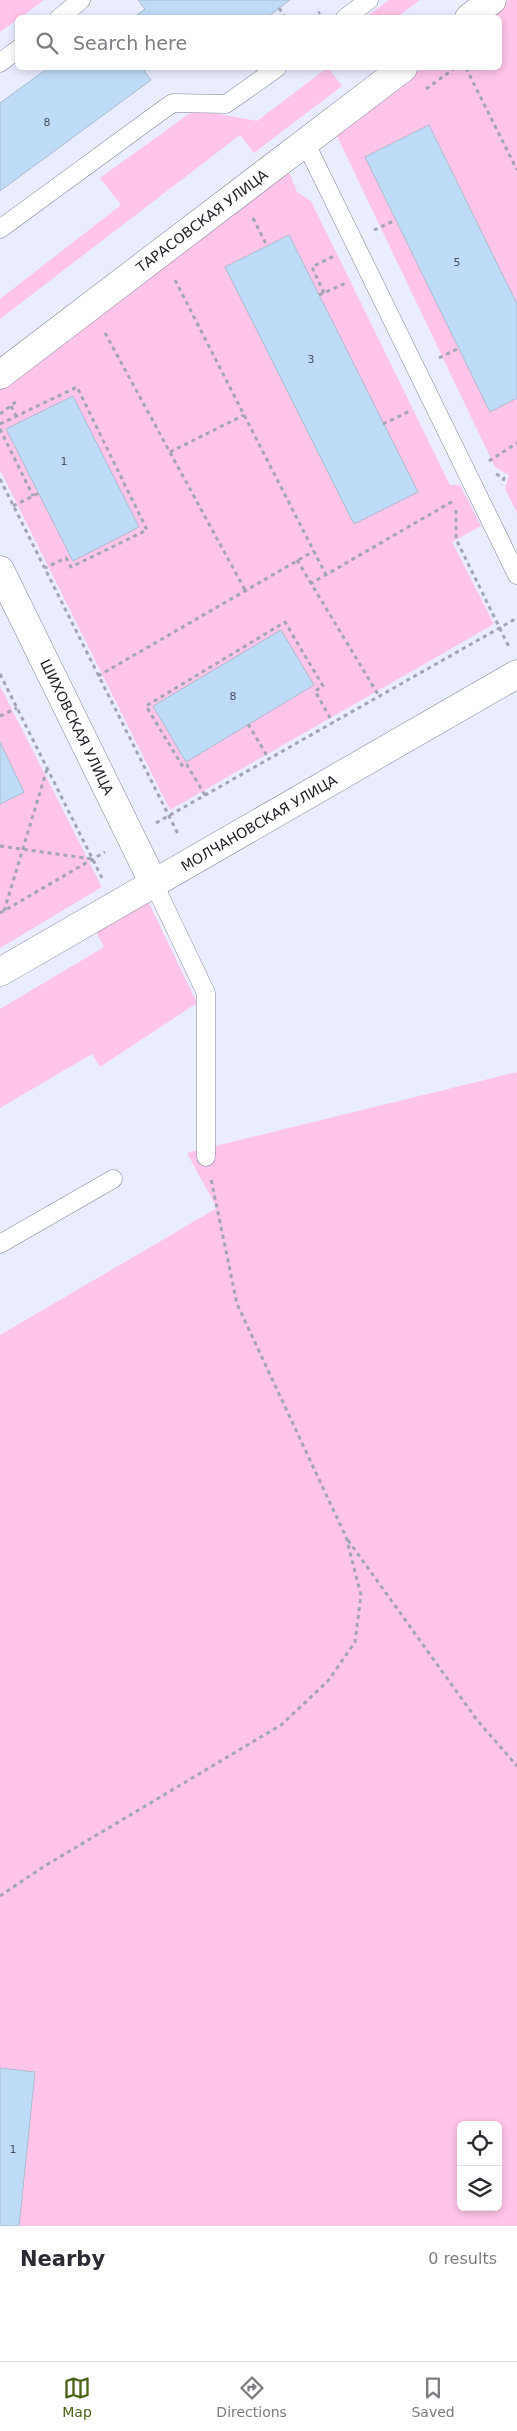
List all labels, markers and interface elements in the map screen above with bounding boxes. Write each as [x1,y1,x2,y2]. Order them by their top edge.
search box [15,15,502,70]
icon: search [33,29,61,57]
text: Search here [73,32,187,54]
house number: 8 [44,116,51,129]
street label: ТАРАСОВСКАЯ УЛИЦА [132,166,271,276]
house number: 5 [454,256,461,269]
house number: 3 [308,353,315,366]
house number: 1 [61,455,68,468]
street label: ШИХОВСКАЯ УЛИЦА [37,656,117,798]
house number: 8 [230,690,237,703]
street label: МОЛЧАНОВСКАЯ УЛИЦА [178,772,340,874]
map controls [457,2121,502,2211]
button: locate [457,2121,502,2166]
house number: 1 [10,2143,17,2156]
button: layers [457,2166,502,2211]
text: Nearby [20,2247,105,2271]
text: 0 results [428,2249,497,2268]
tab: Map [62,2374,92,2420]
tab: Directions [216,2374,287,2420]
tab: Saved [411,2374,455,2420]

